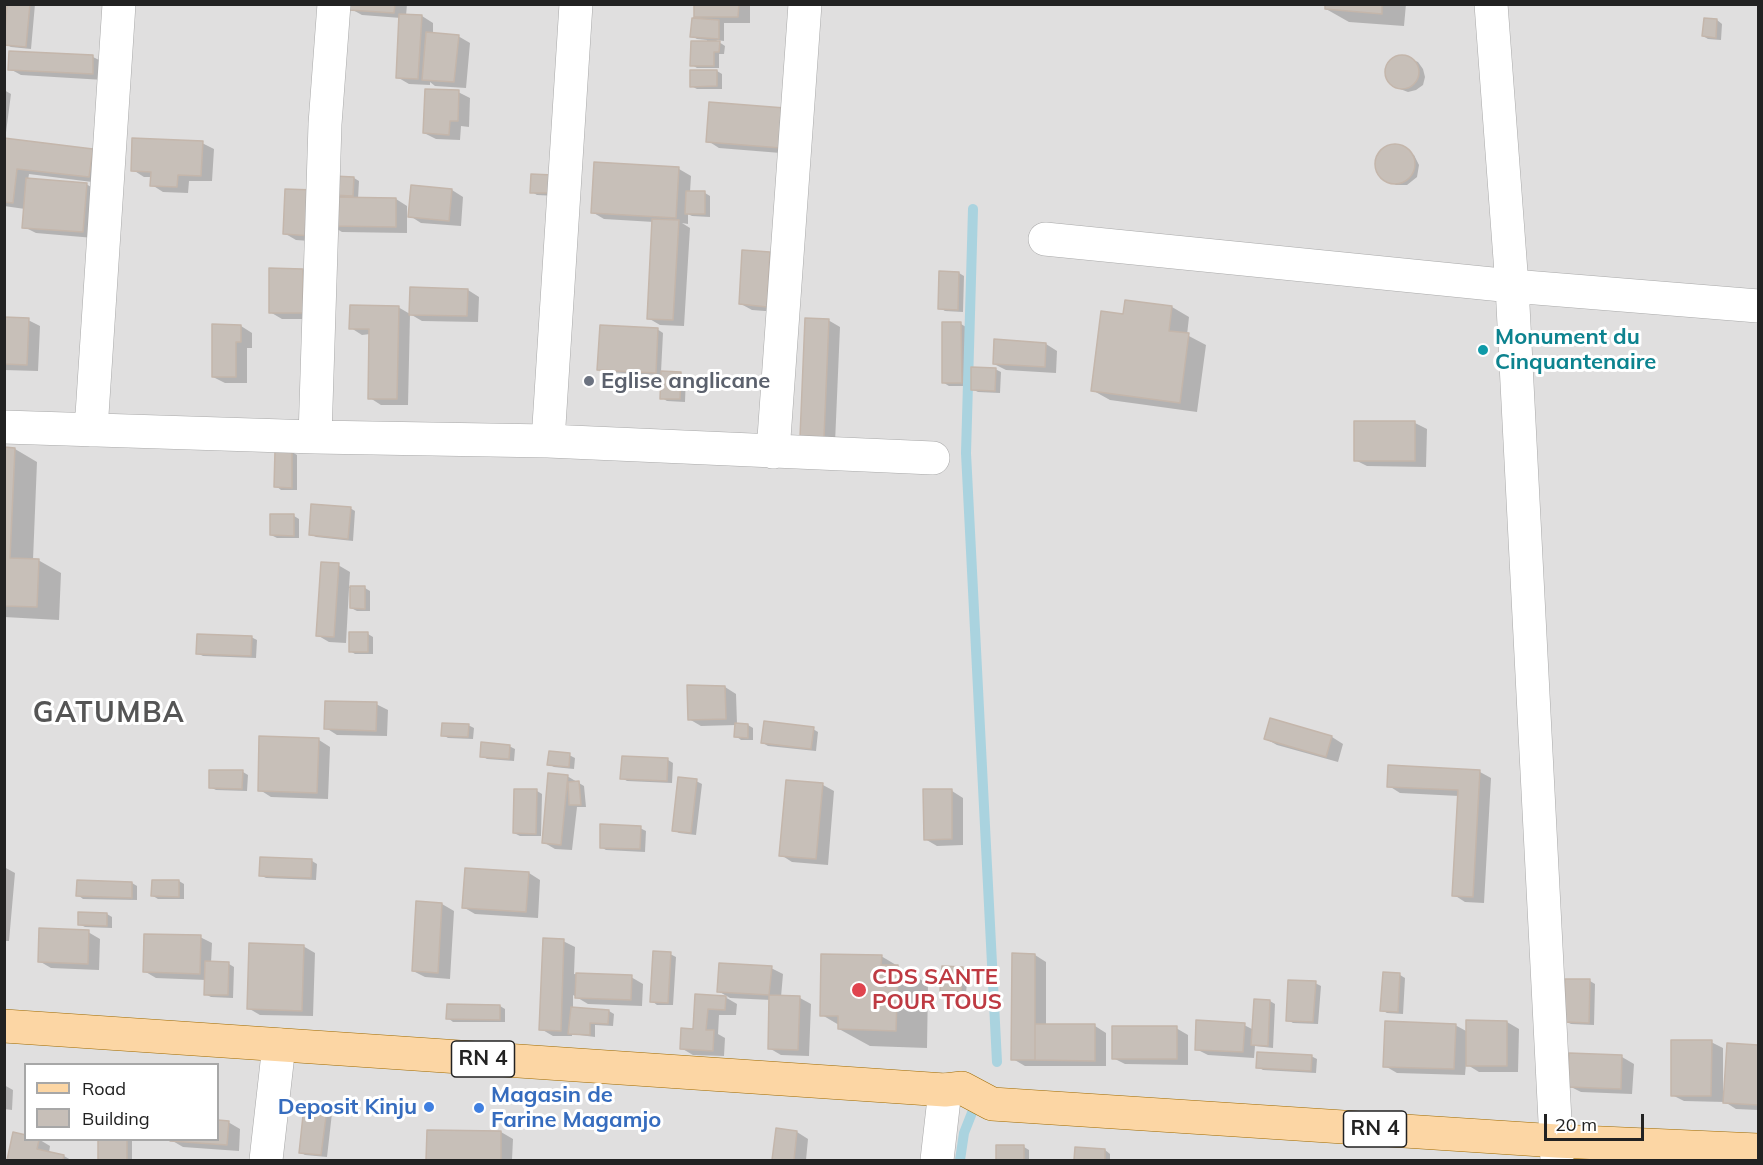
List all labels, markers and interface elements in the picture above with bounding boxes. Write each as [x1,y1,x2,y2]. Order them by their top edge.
place label: Monument du Cinquantenaire [1495,324,1656,376]
marker: Monument du Cinquantenaire [1476,343,1490,357]
place label: Eglise anglicane [601,368,770,394]
marker: Eglise anglicane [582,374,596,388]
district label: GATUMBA [33,697,185,731]
place label: CDS SANTE POUR TOUS [872,964,1002,1016]
marker: CDS SANTE POUR TOUS [850,981,868,999]
road number: RN 4 [452,1041,514,1077]
legend [24,1063,219,1141]
text: Road [82,1077,126,1100]
place label: Magasin de Farine Magamjo [491,1082,661,1134]
place label: Deposit Kinju [278,1094,417,1120]
marker: Deposit Kinju [422,1100,436,1114]
marker: Magasin de Farine Magamjo [472,1101,486,1115]
scale bar [1547,1102,1648,1140]
text: Building [82,1107,150,1130]
road number: RN 4 [1344,1111,1406,1147]
text: 20 m [1555,1113,1597,1136]

